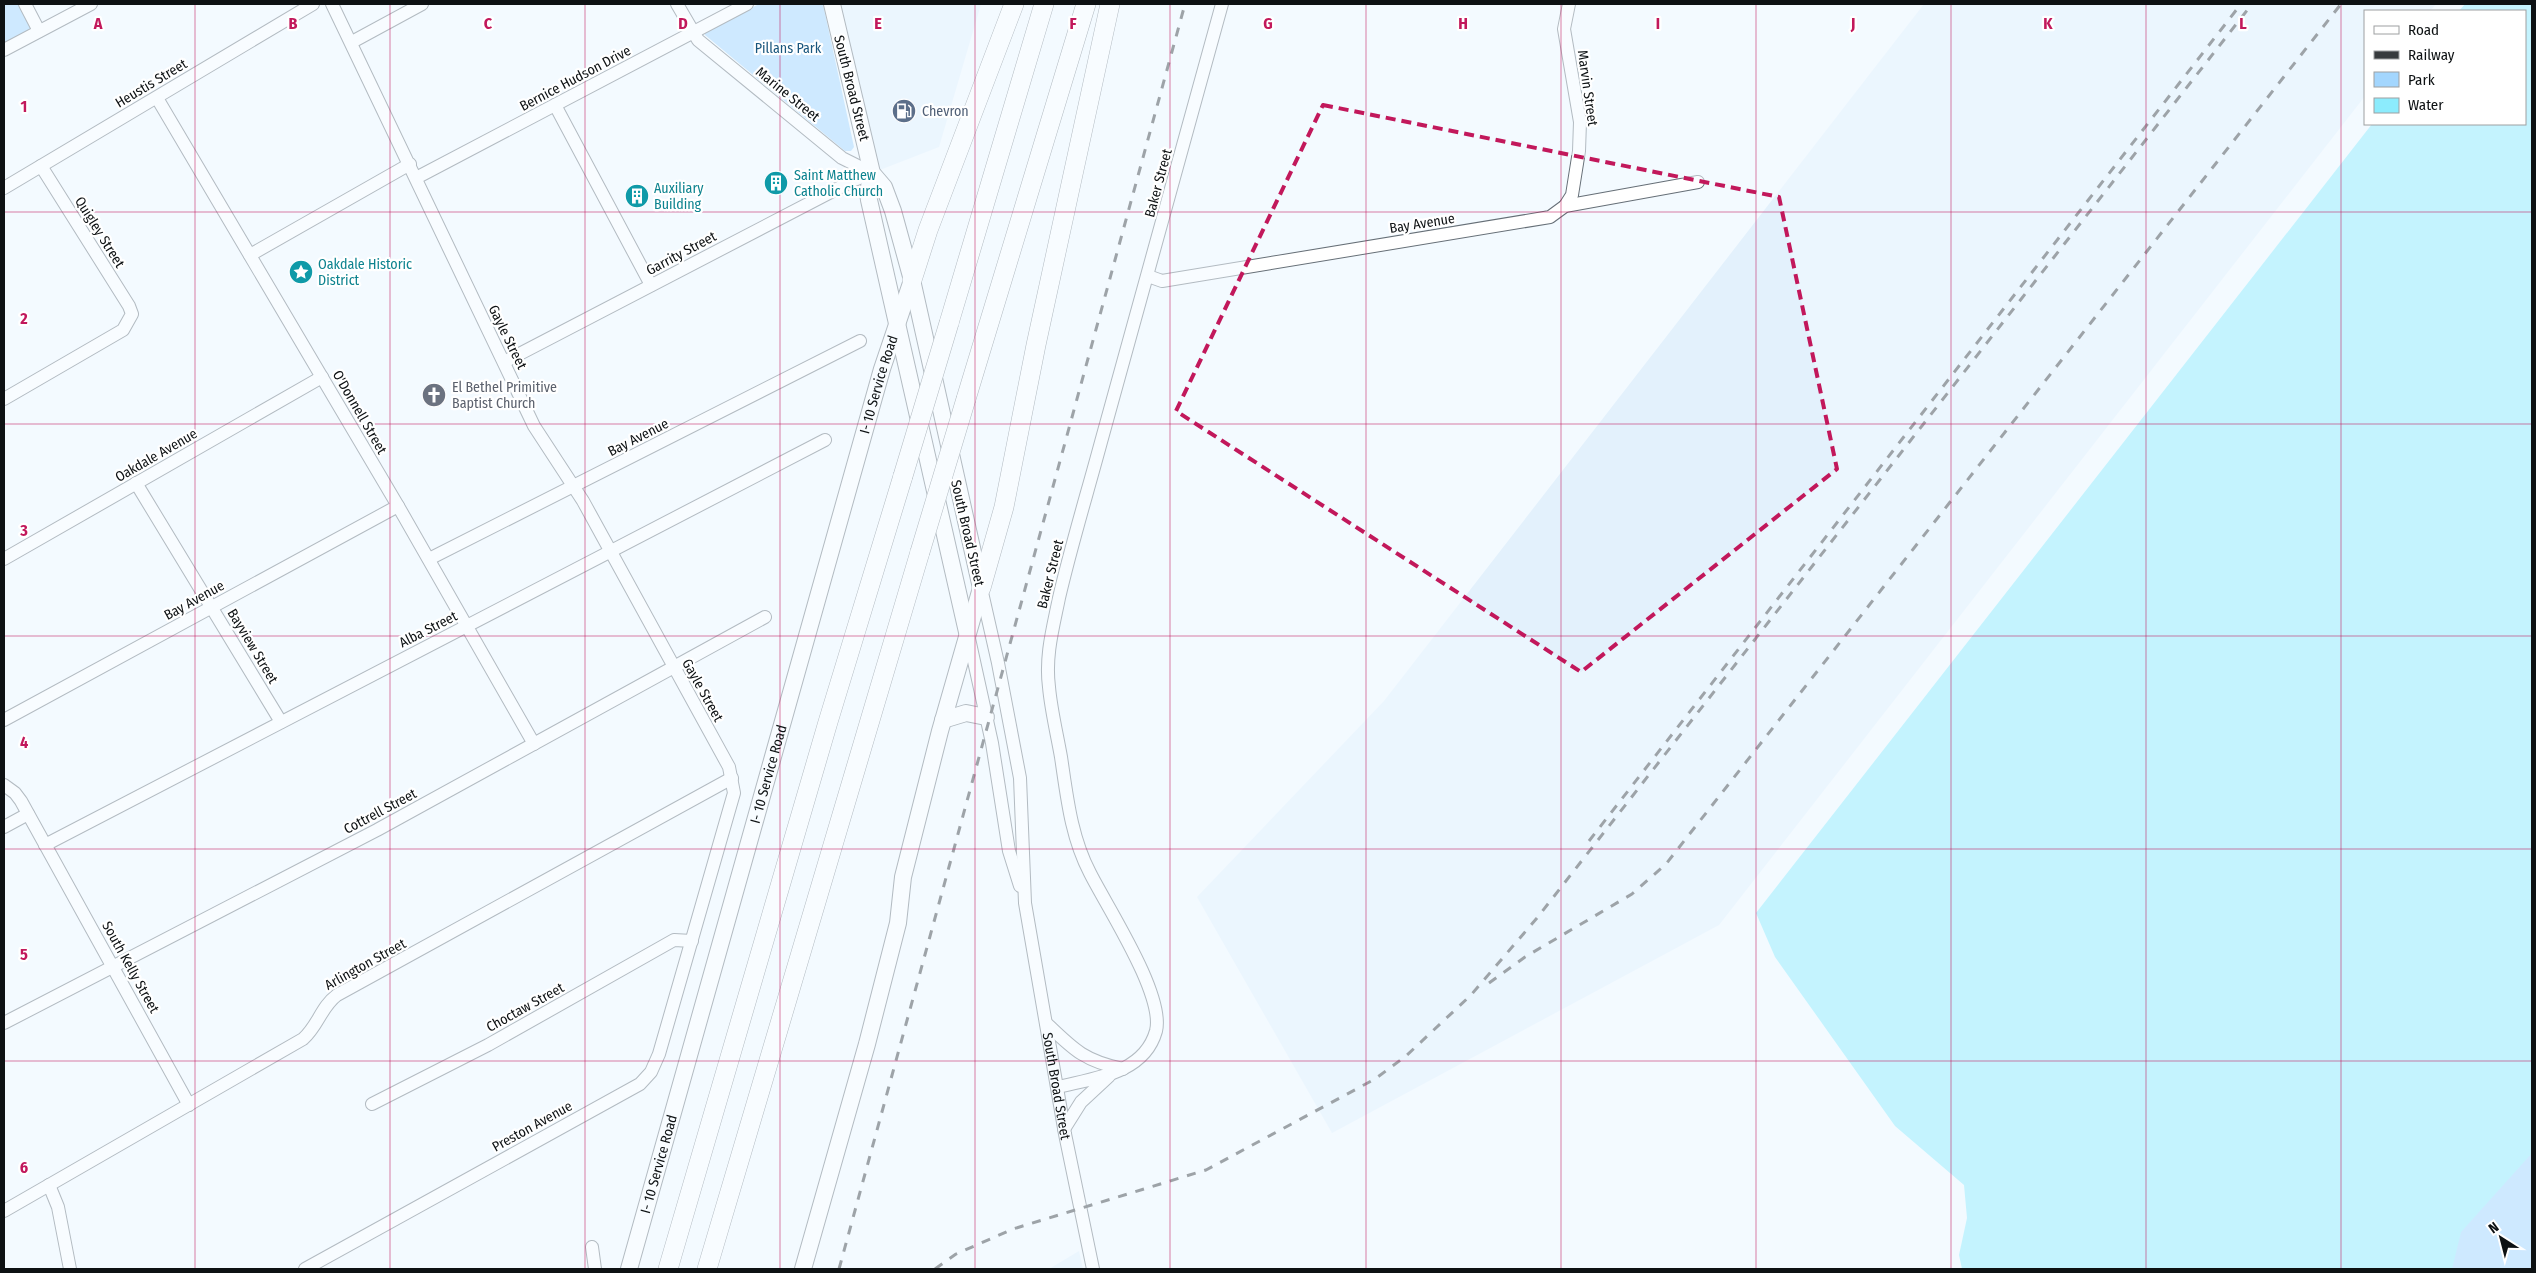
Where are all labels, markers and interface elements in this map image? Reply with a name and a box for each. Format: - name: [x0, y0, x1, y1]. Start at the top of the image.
- legend: [2364, 10, 2526, 125]
- text: A: [93, 14, 103, 33]
- text: B: [289, 14, 298, 33]
- text: C: [484, 14, 493, 33]
- text: D: [678, 14, 688, 33]
- text: E: [874, 14, 882, 33]
- text: F: [1069, 14, 1077, 33]
- text: G: [1263, 14, 1273, 33]
- text: H: [1458, 14, 1468, 33]
- text: I: [1656, 14, 1660, 33]
- text: J: [1850, 14, 1855, 33]
- text: K: [2043, 14, 2053, 33]
- text: L: [2239, 14, 2247, 33]
- text: Road: [2408, 21, 2439, 39]
- street label: South Broad Street: [830, 33, 873, 143]
- park label: Pillans Park: [755, 40, 822, 57]
- street label: Bernice Hudson Drive: [517, 42, 634, 115]
- text: Railway: [2408, 46, 2455, 64]
- street label: Marvin Street: [1574, 49, 1601, 128]
- street label: Heustis Street: [112, 55, 190, 111]
- street label: Marine Street: [752, 63, 823, 126]
- text: Park: [2408, 71, 2435, 89]
- text: Water: [2408, 96, 2444, 114]
- text: 1: [21, 97, 27, 116]
- fuel station icon: Chevron: [891, 98, 917, 124]
- place label: Chevron: [922, 103, 969, 120]
- street label: Baker Street: [1141, 147, 1176, 219]
- place label: Saint Matthew Catholic Church: [794, 167, 883, 200]
- building icon: Saint Matthew Catholic Church: [763, 170, 789, 196]
- place label: Auxiliary Building: [654, 180, 704, 213]
- building icon: Auxiliary Building: [624, 183, 650, 209]
- street label: Quigley Street: [71, 194, 128, 271]
- street label: Bay Avenue: [1388, 210, 1456, 237]
- street label: Garrity Street: [643, 228, 719, 279]
- place label: Oakdale Historic District: [318, 256, 412, 289]
- place icon: Oakdale Historic District: [288, 259, 314, 285]
- street label: Gayle Street: [485, 302, 531, 372]
- text: 2: [19, 309, 28, 328]
- street label: I- 10 Service Road: [856, 333, 902, 436]
- street label: O'Donnell Street: [329, 367, 391, 458]
- place label: El Bethel Primitive Baptist Church: [452, 379, 557, 412]
- church icon: El Bethel Primitive Baptist Church: [421, 382, 447, 408]
- street label: Bay Avenue: [605, 415, 672, 460]
- street label: Oakdale Avenue: [112, 425, 200, 486]
- street label: South Broad Street: [947, 478, 988, 588]
- text: 3: [19, 521, 28, 540]
- street label: Baker Street: [1034, 537, 1067, 610]
- street label: Bay Avenue: [161, 577, 227, 624]
- street label: Bayview Street: [224, 606, 282, 687]
- street label: Alba Street: [396, 607, 461, 651]
- street label: Gayle Street: [678, 656, 727, 725]
- street label: I- 10 Service Road: [747, 723, 791, 826]
- text: 4: [20, 733, 28, 752]
- street label: Cottrell Street: [341, 785, 420, 838]
- street label: South Kelly Street: [98, 918, 163, 1016]
- street label: Arlington Street: [322, 935, 409, 994]
- text: 5: [20, 945, 28, 964]
- street label: Choctaw Street: [484, 979, 567, 1036]
- street label: South Broad Street: [1039, 1031, 1074, 1142]
- street label: Preston Avenue: [489, 1097, 575, 1155]
- street label: I- 10 Service Road: [637, 1113, 681, 1215]
- text: 6: [20, 1158, 28, 1177]
- north arrow: [2476, 1213, 2526, 1263]
- text: N: [2485, 1219, 2502, 1237]

